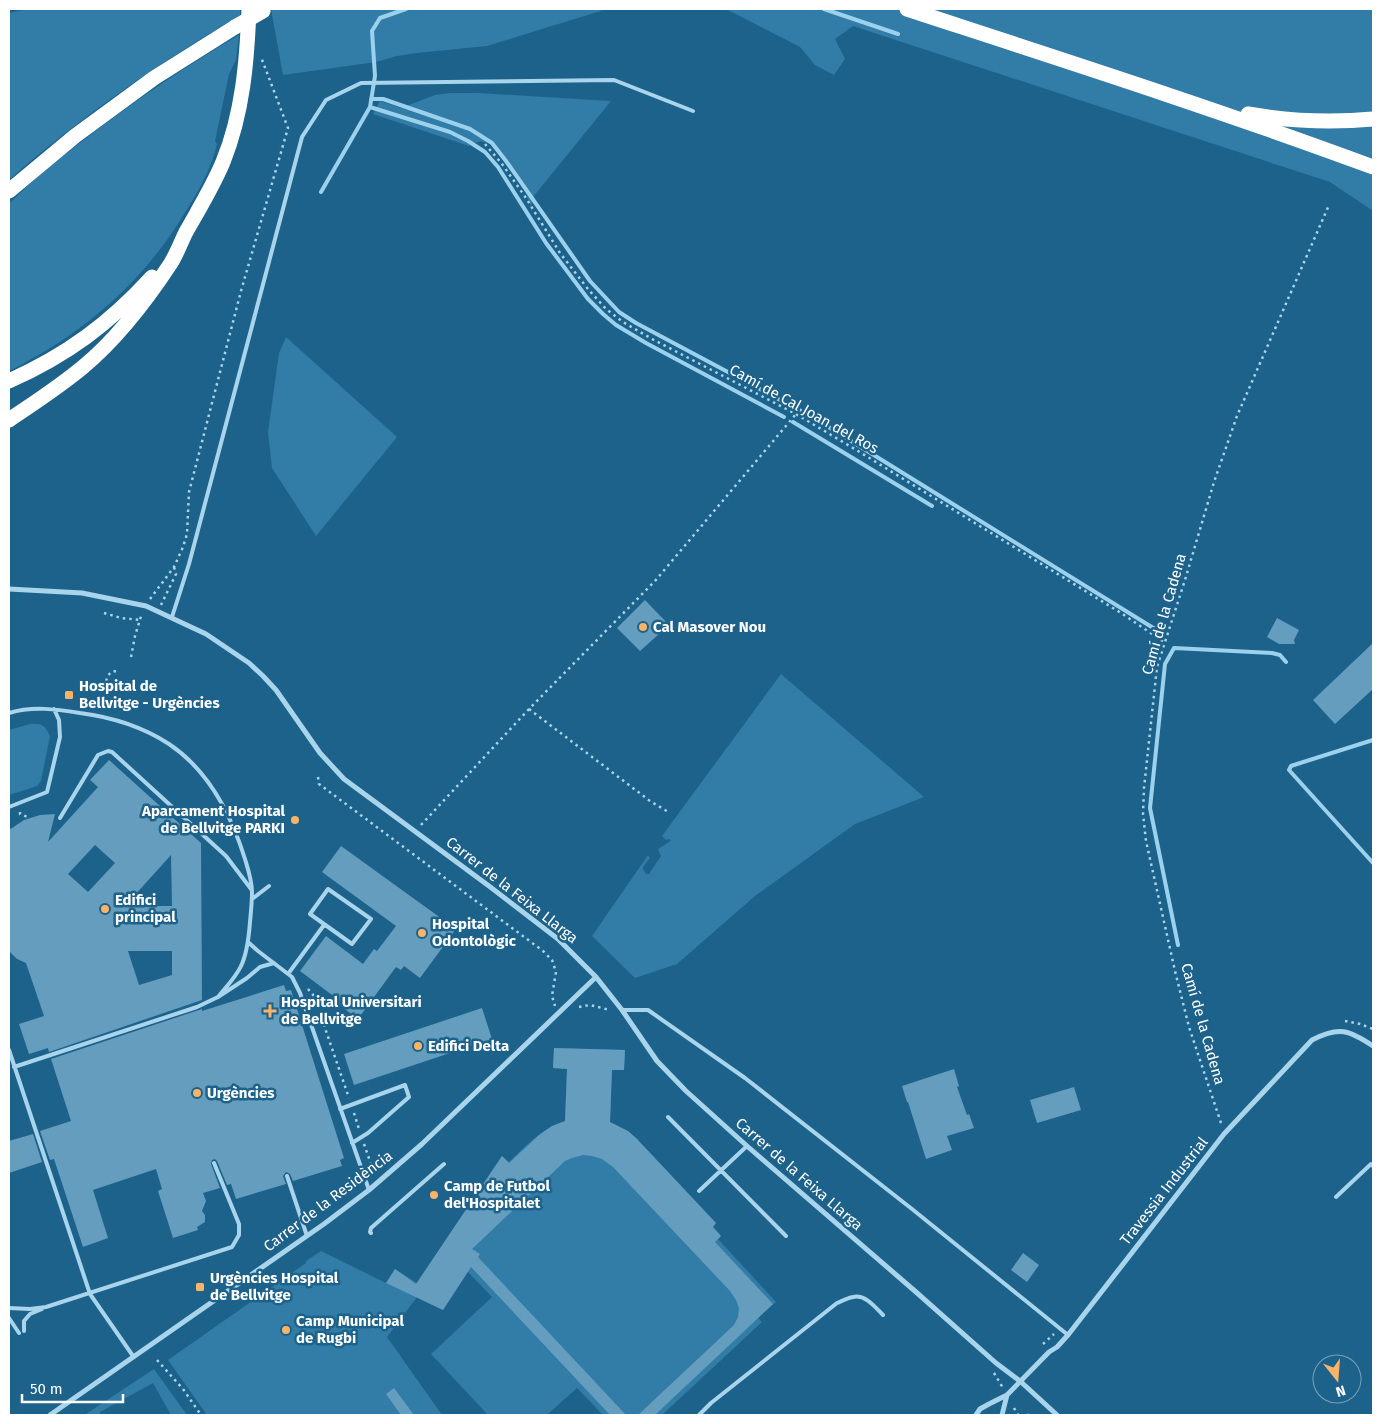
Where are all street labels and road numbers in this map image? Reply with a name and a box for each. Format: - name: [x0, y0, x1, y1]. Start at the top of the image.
- street label: Camí de Cal Joan del Ros: [726, 361, 882, 457]
- street label: Camí de la Cadena: [1138, 551, 1190, 677]
- street label: Carrer de la Feixa Llarga: [442, 833, 582, 947]
- street label: Camí de la Cadena: [1177, 961, 1229, 1087]
- street label: Carrer de la Feixa Llarga: [732, 1114, 866, 1234]
- street label: Travessia Industrial: [1116, 1133, 1212, 1249]
- street label: Carrer de la Residència: [260, 1147, 396, 1255]

